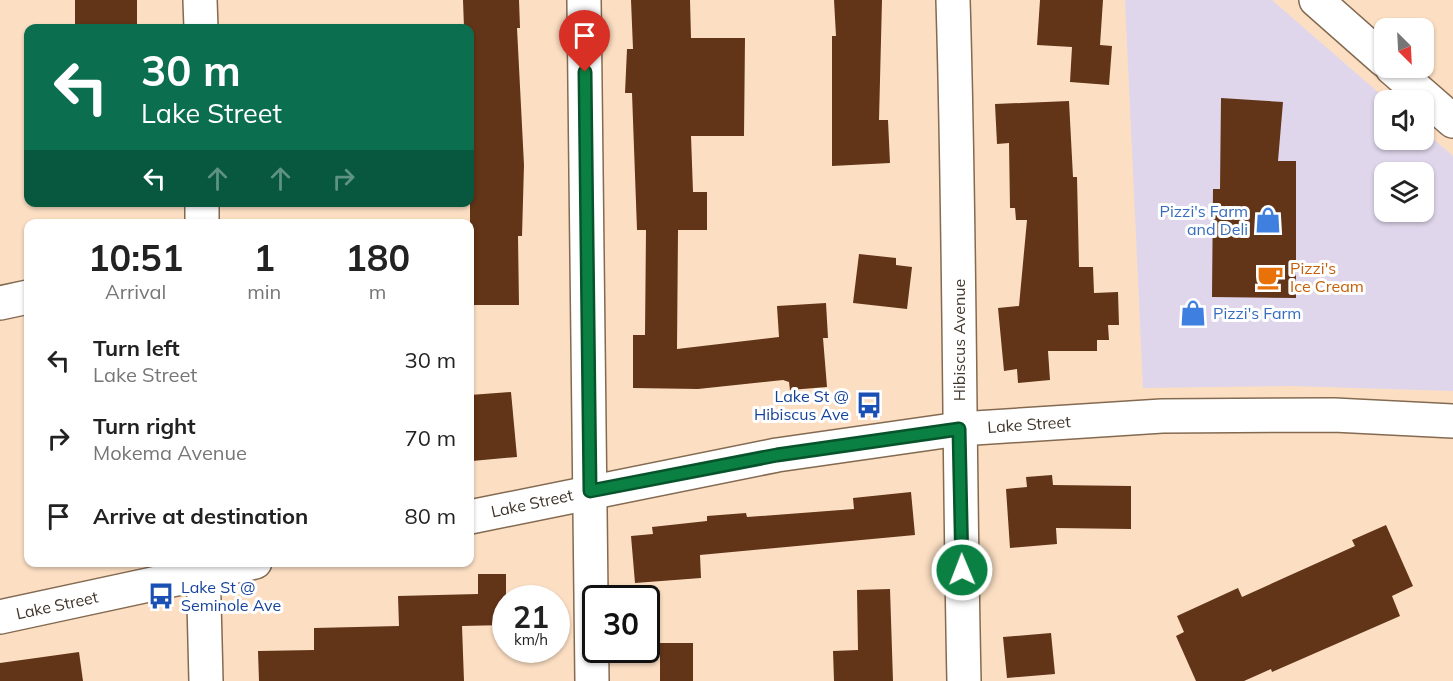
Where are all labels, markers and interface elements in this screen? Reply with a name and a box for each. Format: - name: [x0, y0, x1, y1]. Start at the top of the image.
- pin: [559, 10, 610, 72]
- north arrow: [1374, 18, 1434, 78]
- map controls: [1374, 18, 1434, 222]
- icon: arrive: [568, 19, 601, 52]
- text: 30 m: [141, 44, 241, 97]
- icon: left: [42, 48, 120, 126]
- button: sound: [1374, 90, 1434, 150]
- text: Lake Street: [141, 96, 282, 130]
- icon: left: [138, 162, 171, 195]
- icon: ahead: [201, 162, 234, 195]
- icon: ahead: [264, 162, 297, 195]
- icon: right: [327, 162, 360, 195]
- button: layers: [1374, 162, 1434, 222]
- place label: Pizzi's Farm and Deli: [1160, 201, 1248, 239]
- shop icon: Pizzi's Farm and Deli: [1253, 205, 1283, 235]
- text: 10:51: [88, 235, 183, 280]
- text: 1: [253, 235, 275, 280]
- text: 180: [345, 235, 410, 280]
- place label: Pizzi's Ice Cream: [1290, 258, 1364, 296]
- cafe icon: Pizzi's Ice Cream: [1255, 262, 1285, 292]
- text: Arrival: [105, 279, 166, 304]
- text: min: [247, 279, 281, 304]
- text: m: [369, 279, 386, 304]
- street label: Hibiscus Avenue: [949, 279, 969, 401]
- shop icon: Pizzi's Farm: [1178, 298, 1208, 328]
- place label: Pizzi's Farm: [1213, 303, 1301, 323]
- text: Turn left: [93, 334, 180, 362]
- icon: left: [42, 344, 75, 377]
- text: 30 m: [405, 346, 456, 374]
- text: Lake Street: [93, 362, 197, 387]
- place label: Lake St @ Hibiscus Ave: [754, 386, 849, 424]
- bus stop icon: Lake St @ Hibiscus Ave: [854, 390, 884, 420]
- street label: Lake Street: [987, 411, 1072, 437]
- text: Turn right: [93, 412, 196, 440]
- icon: right: [42, 422, 75, 455]
- text: 70 m: [405, 424, 456, 452]
- text: Mokema Avenue: [93, 440, 247, 465]
- street label: Lake Street: [489, 484, 575, 521]
- icon: arrive: [42, 500, 75, 533]
- text: Arrive at destination: [93, 502, 308, 530]
- text: 80 m: [405, 502, 456, 530]
- position arrow: [930, 538, 994, 602]
- place label: Lake St @ Seminole Ave: [181, 577, 281, 615]
- bus stop icon: Lake St @ Seminole Ave: [146, 581, 176, 611]
- speed limit sign: 30: [582, 585, 660, 663]
- street label: Lake Street: [14, 586, 100, 623]
- text: 21: [513, 598, 549, 636]
- text: km/h: [514, 630, 548, 649]

